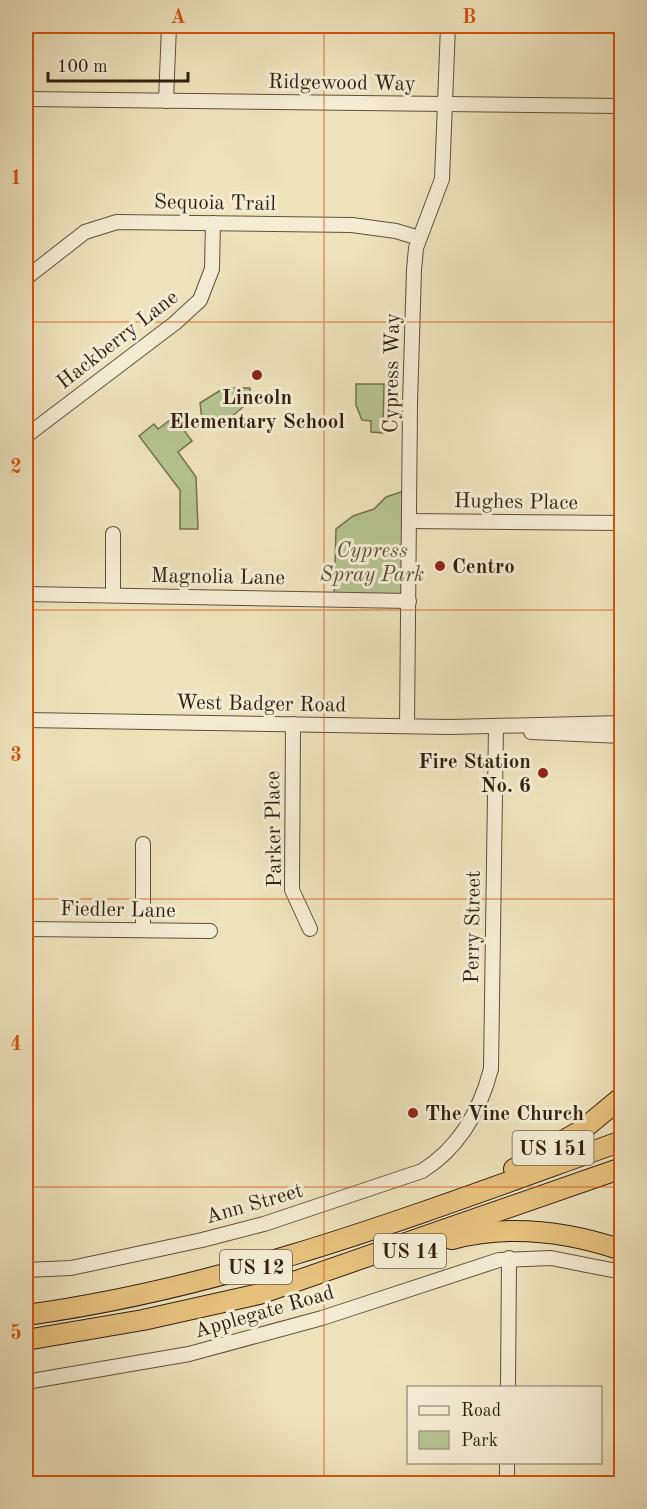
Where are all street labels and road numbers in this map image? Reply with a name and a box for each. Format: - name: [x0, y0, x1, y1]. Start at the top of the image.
- street label: Ridgewood Way: [268, 72, 416, 95]
- street label: Sequoia Trail: [154, 192, 277, 215]
- street label: Hackberry Lane: [54, 287, 182, 394]
- street label: Cypress Way: [381, 313, 404, 433]
- street label: Hughes Place: [454, 491, 578, 514]
- street label: Magnolia Lane: [151, 566, 285, 589]
- street label: West Badger Road: [176, 693, 346, 716]
- street label: Parker Place: [263, 771, 286, 887]
- street label: Perry Street: [462, 870, 485, 984]
- street label: Fiedler Lane: [60, 899, 176, 922]
- road number: US 151: [512, 1131, 594, 1165]
- street label: Ann Street: [203, 1181, 305, 1228]
- road number: US 14: [374, 1234, 446, 1268]
- road number: US 12: [220, 1250, 292, 1284]
- street label: Applegate Road: [192, 1282, 337, 1342]

